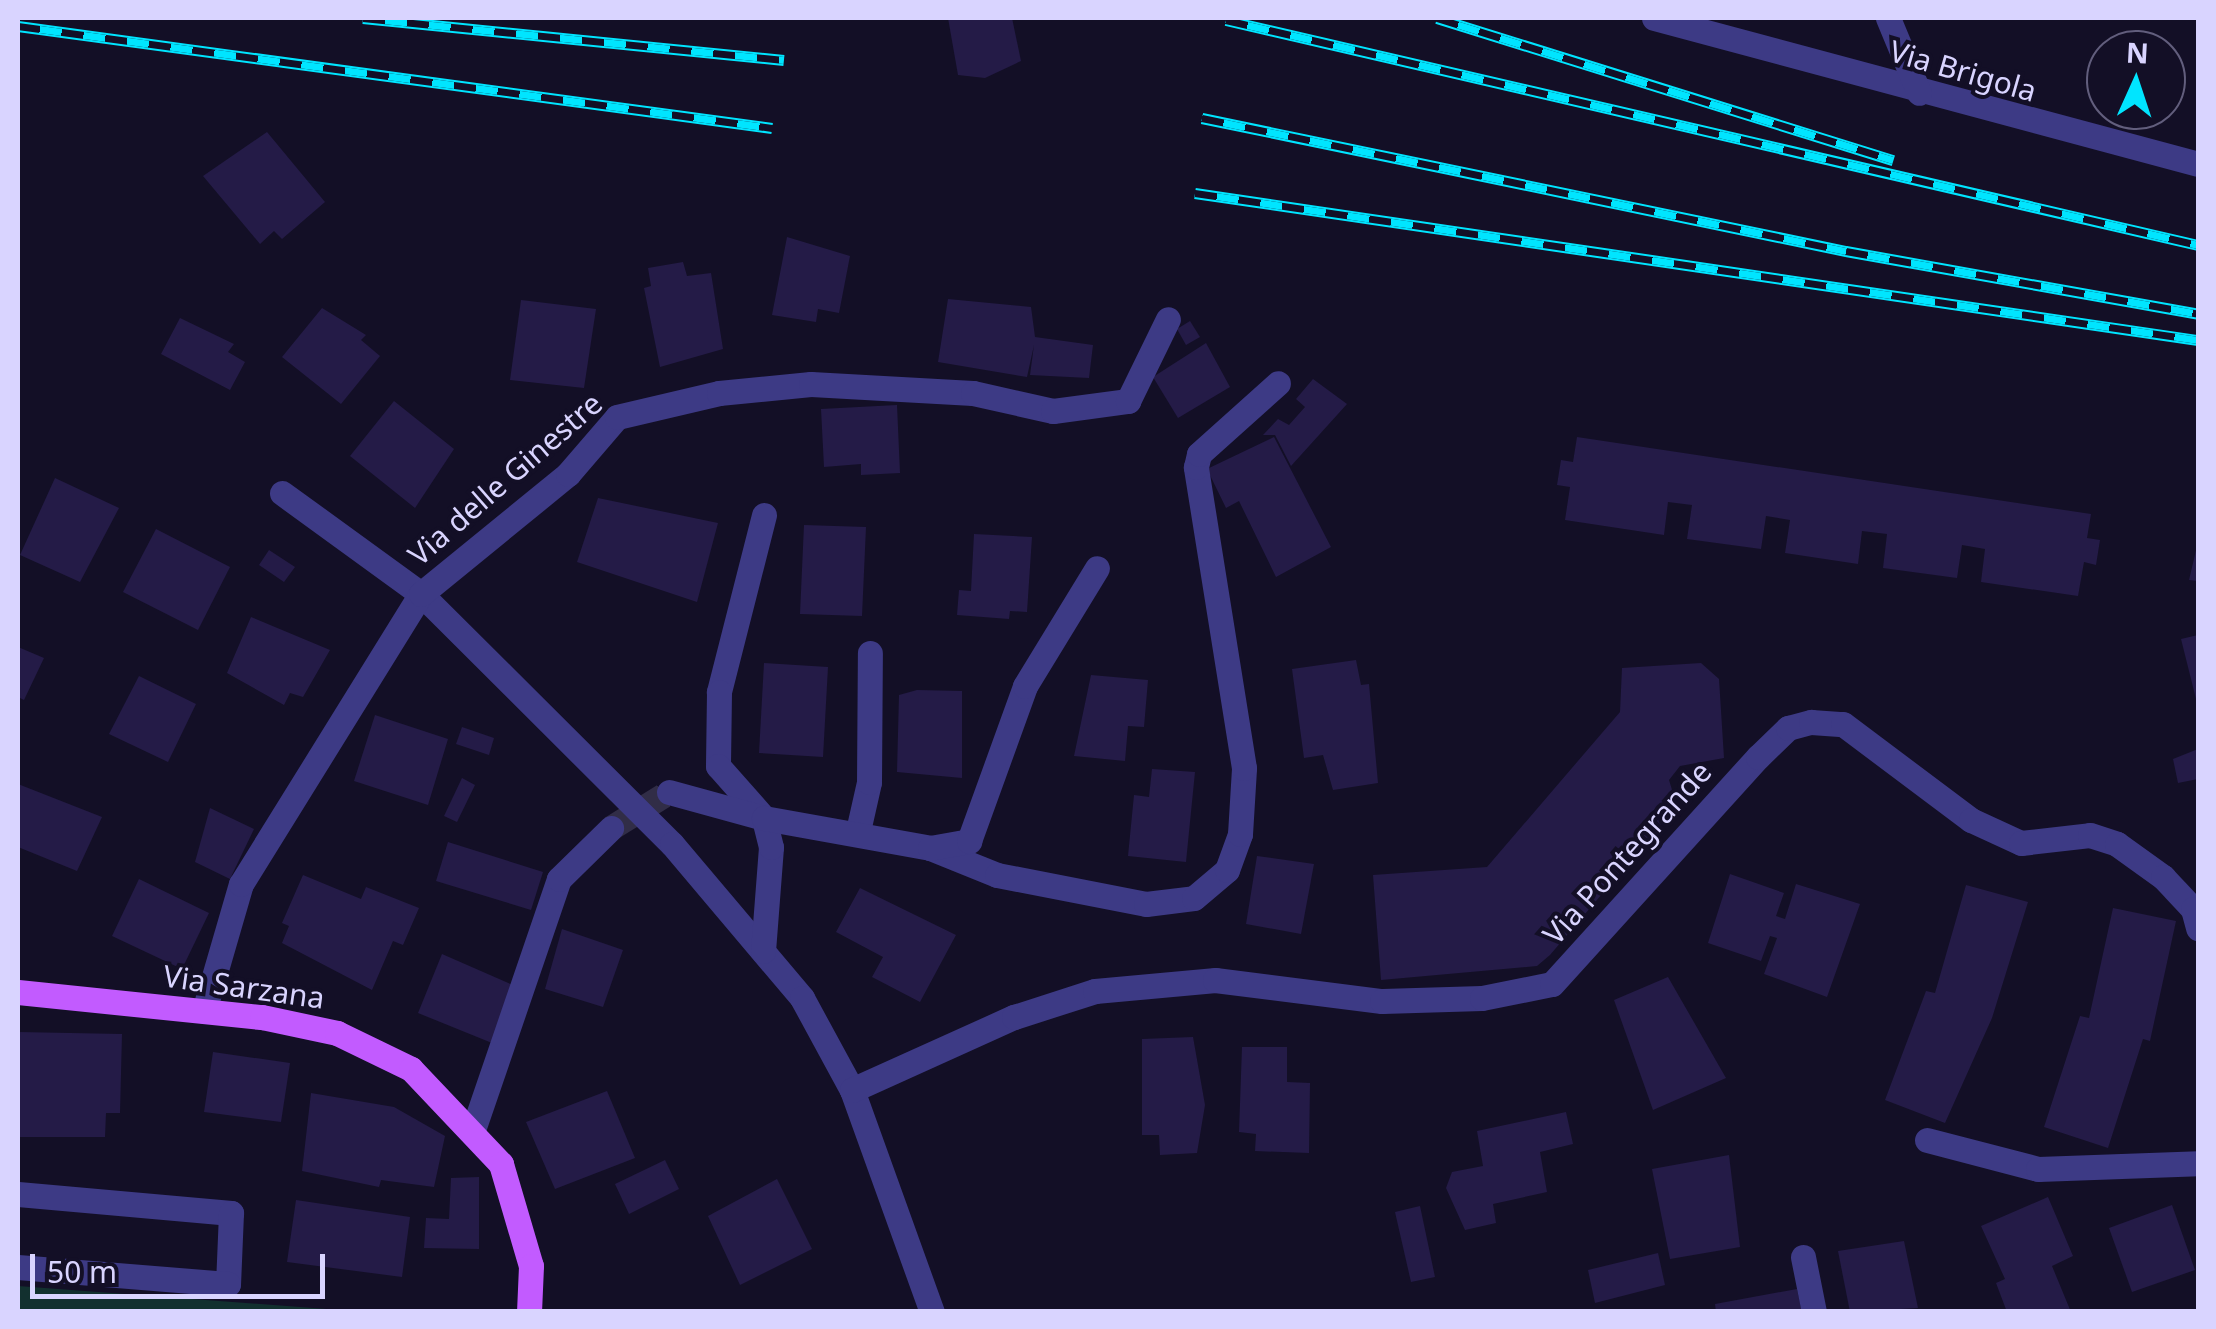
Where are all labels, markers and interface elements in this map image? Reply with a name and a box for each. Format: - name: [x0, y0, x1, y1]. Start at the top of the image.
- north arrow: [2086, 30, 2186, 130]
- text: N: [2125, 32, 2150, 72]
- street label: Via Brigola: [1885, 33, 2041, 109]
- street label: Via delle Ginestre: [401, 385, 609, 573]
- street label: Via Pontegrande: [1535, 754, 1719, 952]
- street label: Via Sarzana: [161, 958, 327, 1016]
- scale bar: [35, 1234, 330, 1296]
- text: 50 m: [47, 1251, 117, 1292]

